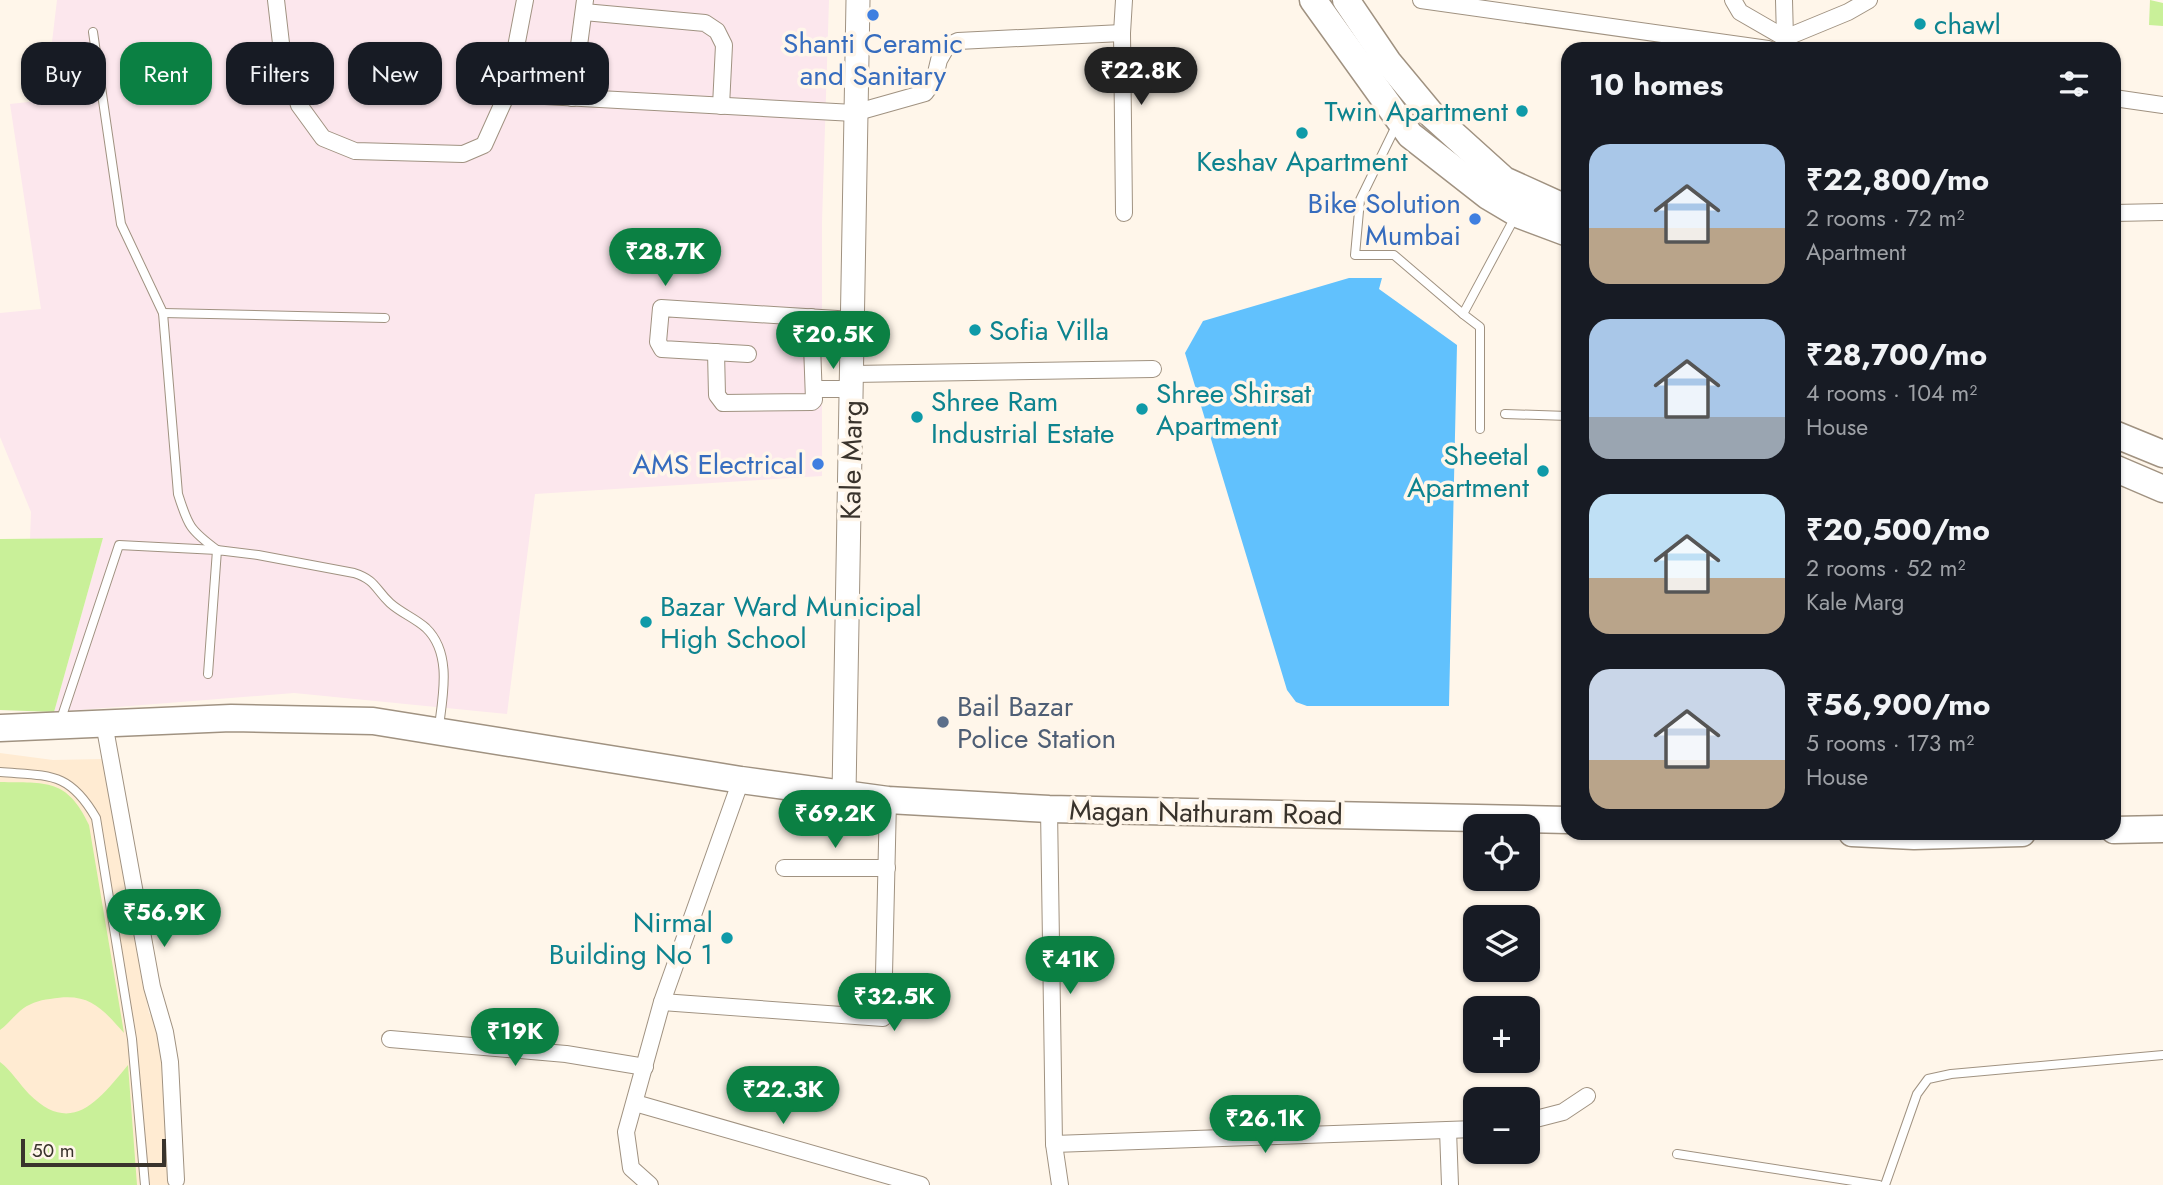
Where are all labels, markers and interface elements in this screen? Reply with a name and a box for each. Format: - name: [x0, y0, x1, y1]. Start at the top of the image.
- place label: chawl: [1934, 4, 2001, 45]
- marker: Shanti Ceramic and Sanitary: [865, 7, 881, 23]
- marker: chawl: [1912, 16, 1928, 32]
- place label: Shanti Ceramic and Sanitary: [783, 23, 963, 96]
- chip: Buy: [21, 42, 106, 105]
- chip: Rent: [120, 42, 212, 105]
- chip: Filters: [226, 42, 334, 105]
- chip: New: [348, 42, 442, 105]
- chip: Apartment: [456, 42, 609, 105]
- pin: ₹22.8K: [1084, 48, 1198, 107]
- text: ₹22.8K: [1100, 53, 1182, 87]
- text: 10 homes: [1589, 63, 1723, 106]
- icon: filters: [2055, 65, 2093, 103]
- place label: Twin Apartment: [1324, 91, 1508, 132]
- marker: Twin Apartment: [1514, 103, 1530, 119]
- marker: Keshav Apartment: [1294, 125, 1310, 141]
- place label: Keshav Apartment: [1196, 141, 1408, 182]
- text: ₹22,800/mo: [1806, 158, 1989, 201]
- icon: home: [1645, 172, 1729, 256]
- place label: Bike Solution Mumbai: [1308, 183, 1461, 256]
- text: 2 rooms · 72 m²: [1806, 201, 1965, 235]
- marker: Bike Solution Mumbai: [1467, 211, 1483, 227]
- pin: ₹28.7K: [608, 229, 722, 288]
- text: ₹28.7K: [625, 234, 705, 268]
- text: Apartment: [1806, 235, 1906, 269]
- place label: Sofia Villa: [989, 310, 1109, 351]
- pin: ₹20.5K: [776, 312, 890, 371]
- text: ₹20.5K: [792, 317, 874, 351]
- marker: Sofia Villa: [967, 322, 983, 338]
- text: ₹28,700/mo: [1806, 333, 1987, 376]
- icon: home: [1645, 347, 1729, 431]
- place label: Shree Shirsat Apartment: [1156, 373, 1311, 446]
- text: 4 rooms · 104 m²: [1806, 376, 1977, 410]
- place label: Shree Ram Industrial Estate: [931, 381, 1114, 454]
- street label: Kale Marg: [830, 400, 873, 520]
- marker: Shree Shirsat Apartment: [1134, 401, 1150, 417]
- marker: Shree Ram Industrial Estate: [909, 409, 925, 425]
- text: House: [1806, 410, 1868, 444]
- place label: Sheetal Apartment: [1407, 435, 1529, 508]
- place label: AMS Electrical: [633, 444, 804, 485]
- marker: AMS Electrical: [810, 456, 826, 472]
- marker: Sheetal Apartment: [1535, 463, 1551, 479]
- text: ₹20,500/mo: [1806, 508, 1990, 551]
- icon: home: [1645, 522, 1729, 606]
- text: 2 rooms · 52 m²: [1806, 551, 1965, 585]
- text: Kale Marg: [1806, 585, 1904, 619]
- place label: Bazar Ward Municipal High School: [660, 586, 922, 659]
- marker: Bazar Ward Municipal High School: [638, 614, 654, 630]
- text: ₹56,900/mo: [1806, 683, 1991, 726]
- place label: Bail Bazar Police Station: [957, 686, 1116, 759]
- icon: home: [1645, 697, 1729, 781]
- marker: Bail Bazar Police Station: [935, 714, 951, 730]
- text: 5 rooms · 173 m²: [1806, 726, 1974, 760]
- text: House: [1806, 760, 1868, 794]
- pin: ₹69.2K: [778, 790, 892, 850]
- street label: Magan Nathuram Road: [1069, 790, 1343, 835]
- text: ₹69.2K: [795, 796, 875, 830]
- map controls: [1463, 814, 1540, 1164]
- button: locate: [1463, 814, 1540, 891]
- pin: ₹56.9K: [107, 890, 221, 949]
- text: ₹56.9K: [123, 895, 205, 929]
- place label: Nirmal Building No 1: [549, 902, 713, 975]
- button: layers: [1463, 905, 1540, 982]
- marker: Nirmal Building No 1: [719, 930, 735, 946]
- pin: ₹41K: [1029, 936, 1111, 996]
- text: ₹41K: [1042, 942, 1099, 976]
- pin: ₹32.5K: [837, 974, 951, 1033]
- text: ₹32.5K: [854, 979, 934, 1013]
- button: +: [1463, 996, 1540, 1073]
- pin: ₹19K: [474, 1009, 556, 1068]
- text: ₹19K: [487, 1014, 543, 1048]
- pin: ₹22.3K: [726, 1066, 840, 1126]
- text: ₹22.3K: [742, 1072, 824, 1106]
- button: −: [1463, 1087, 1540, 1164]
- pin: ₹26.1K: [1208, 1096, 1322, 1155]
- text: ₹26.1K: [1226, 1101, 1304, 1135]
- scale bar: [21, 1136, 166, 1168]
- text: 50 m: [32, 1137, 75, 1164]

